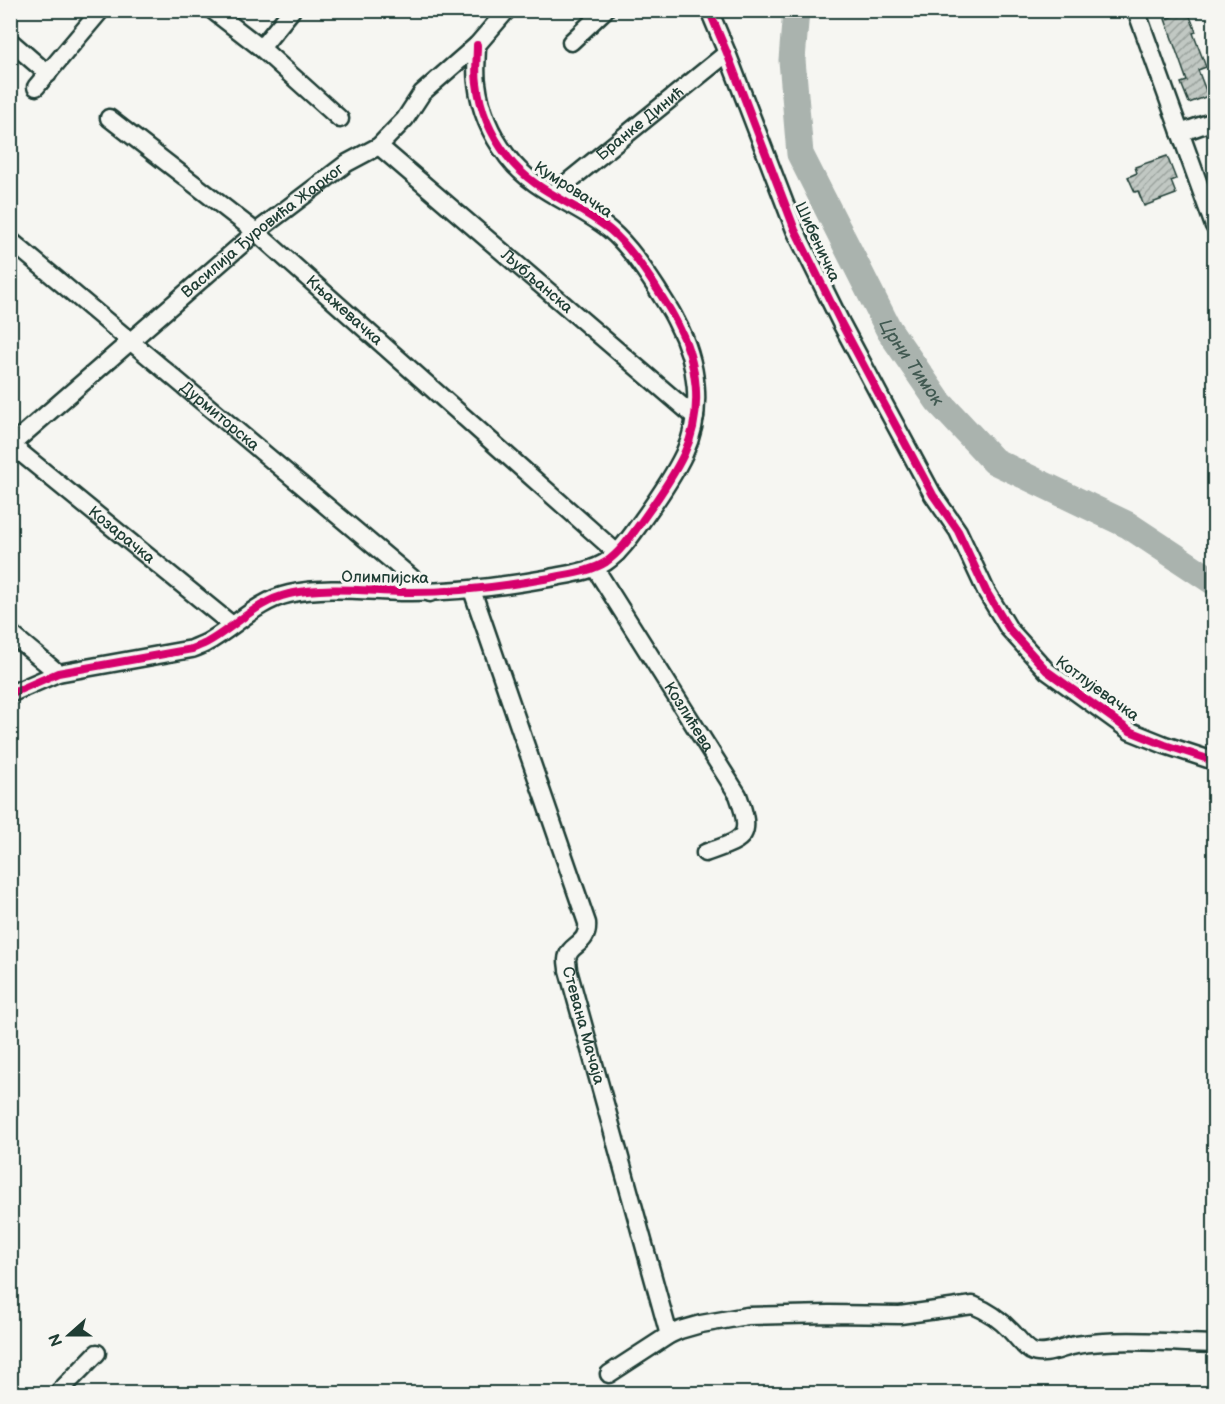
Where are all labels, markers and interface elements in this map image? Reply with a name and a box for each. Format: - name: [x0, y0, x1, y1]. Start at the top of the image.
- street label: Бранке Динић: [593, 83, 687, 164]
- street label: Кумровачка: [530, 158, 616, 223]
- street label: Василија Ђуровића Жарког: [178, 159, 347, 302]
- street label: Шибеничка: [790, 199, 844, 285]
- street label: Љубљанска: [496, 245, 577, 318]
- street label: Књажевачка: [302, 271, 387, 350]
- water label: Црни Тимок: [875, 315, 949, 410]
- street label: Дурмиторска: [176, 378, 264, 455]
- street label: Козарачка: [85, 502, 159, 568]
- street label: Олимпијска: [341, 568, 429, 588]
- street label: Котлујевачка: [1052, 652, 1143, 726]
- street label: Козлићева: [660, 678, 718, 756]
- street label: Стевана Мачаја: [558, 964, 609, 1087]
- north arrow: [39, 1305, 99, 1365]
- text: N: [45, 1331, 67, 1349]

